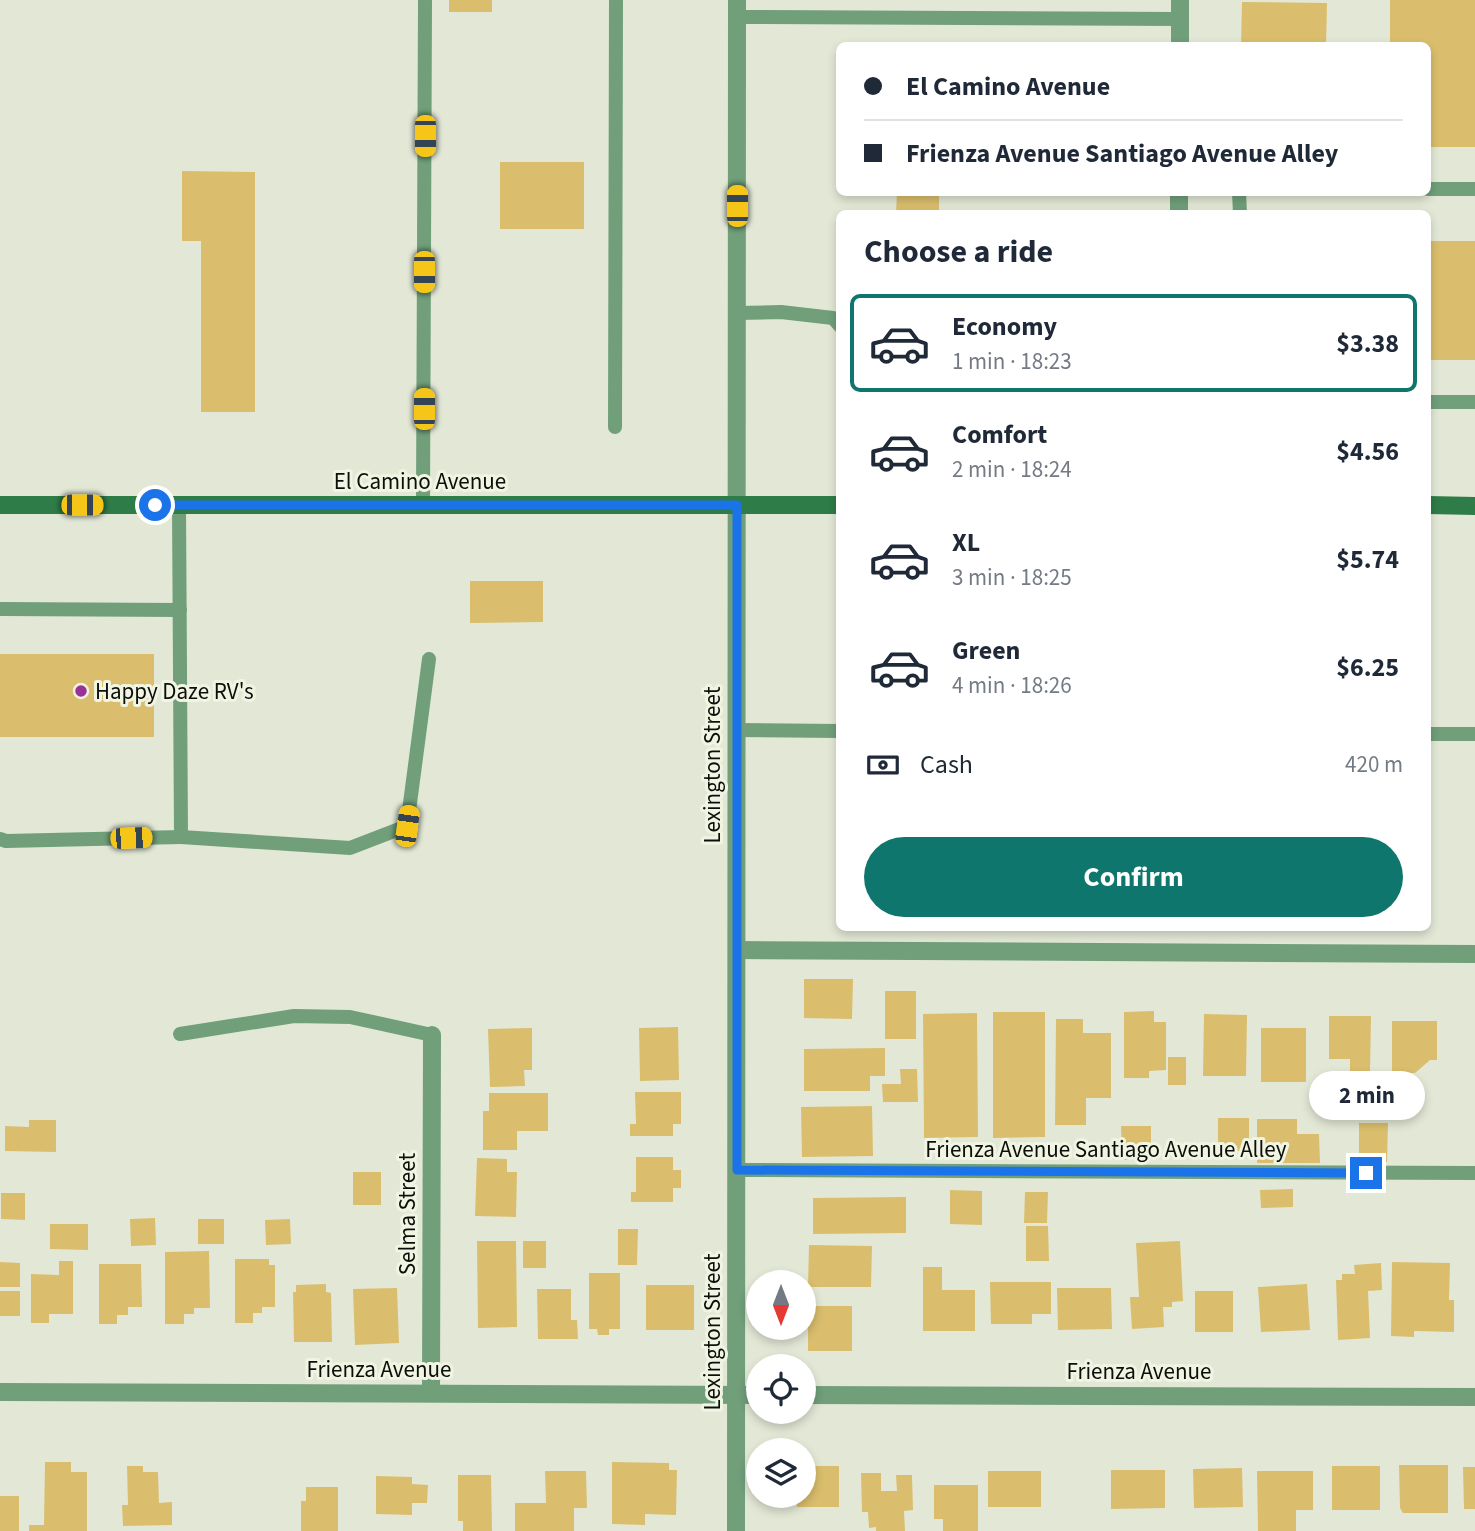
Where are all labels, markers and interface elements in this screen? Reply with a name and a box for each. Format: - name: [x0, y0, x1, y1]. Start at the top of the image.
- text: El Camino Avenue: [906, 68, 1110, 105]
- car: [415, 115, 436, 157]
- text: Frienza Avenue Santiago Avenue Alley: [906, 135, 1338, 172]
- car: [727, 185, 748, 227]
- text: Choose a ride: [864, 229, 1053, 275]
- car: [414, 251, 435, 293]
- text: Economy: [952, 308, 1057, 345]
- icon: car: [868, 312, 931, 375]
- text: $3.38: [1336, 325, 1399, 362]
- text: 1 min · 18:23: [952, 345, 1072, 378]
- car: [414, 388, 435, 430]
- text: Comfort: [952, 416, 1047, 453]
- icon: car: [868, 420, 931, 483]
- text: $4.56: [1336, 433, 1399, 470]
- text: 2 min · 18:24: [952, 453, 1072, 486]
- street label: El Camino Avenue: [334, 465, 506, 498]
- route start: [139, 489, 171, 521]
- car: [62, 495, 104, 516]
- text: XL: [952, 524, 980, 561]
- icon: car: [868, 528, 931, 591]
- text: $5.74: [1336, 541, 1399, 578]
- text: 3 min · 18:25: [952, 561, 1072, 594]
- text: Green: [952, 632, 1020, 669]
- icon: car: [868, 636, 931, 699]
- text: $6.25: [1336, 649, 1399, 686]
- text: 4 min · 18:26: [952, 669, 1072, 702]
- place label: Happy Daze RV's: [95, 675, 254, 708]
- marker: Happy Daze RV's: [73, 683, 89, 699]
- street label: Lexington Street: [696, 686, 729, 843]
- icon: cash: [864, 746, 902, 784]
- text: Cash: [920, 746, 973, 783]
- text: 420 m: [1345, 748, 1403, 781]
- car: [394, 804, 421, 848]
- car: [110, 827, 153, 849]
- button: Confirm: [864, 837, 1403, 917]
- callout: 2 min: [1308, 1072, 1424, 1120]
- text: 2 min: [1339, 1079, 1395, 1112]
- street label: Frienza Avenue Santiago Avenue Alley: [925, 1133, 1287, 1166]
- street label: Selma Street: [391, 1153, 424, 1275]
- route end: [1350, 1157, 1382, 1189]
- street label: Lexington Street: [696, 1253, 729, 1410]
- north arrow: [746, 1270, 816, 1340]
- map controls: [746, 1270, 816, 1508]
- street label: Frienza Avenue: [307, 1353, 451, 1386]
- button: locate: [746, 1354, 816, 1424]
- street label: Frienza Avenue: [1067, 1355, 1211, 1388]
- button: layers: [746, 1438, 816, 1508]

